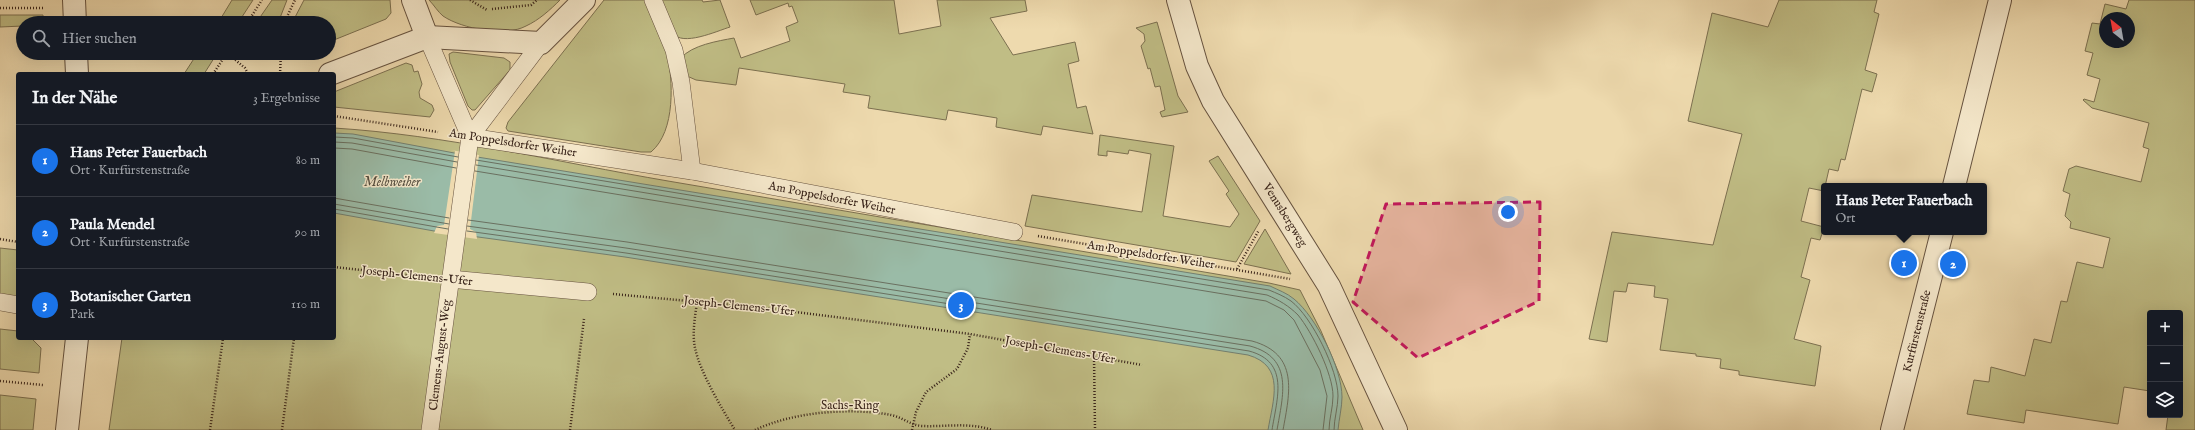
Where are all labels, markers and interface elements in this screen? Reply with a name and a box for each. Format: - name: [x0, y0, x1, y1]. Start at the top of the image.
- north arrow: [2099, 12, 2135, 48]
- search box: [16, 16, 336, 60]
- icon: search: [30, 27, 52, 49]
- text: Hier suchen: [62, 29, 137, 48]
- text: In der Nähe: [32, 88, 117, 109]
- text: 3 Ergebnisse: [253, 90, 320, 107]
- street label: Am Poppelsdorfer Weiher: [447, 125, 579, 162]
- text: Hans Peter Fauerbach: [70, 143, 207, 162]
- text: 1: [43, 152, 47, 169]
- text: 80 m: [296, 152, 320, 169]
- text: Ort · Kurfürstenstraße: [70, 162, 190, 179]
- water label: Melbweiher: [364, 174, 421, 191]
- street label: Am Poppelsdorfer Weiher: [766, 178, 897, 219]
- street label: Venusbergweg: [1259, 179, 1311, 250]
- popup: [1821, 183, 1987, 235]
- text: Hans Peter Fauerbach: [1836, 191, 1972, 210]
- your location: [1498, 202, 1518, 222]
- text: Ort: [1836, 210, 1856, 227]
- text: Paula Mendel: [70, 215, 155, 234]
- text: 2: [42, 224, 48, 241]
- text: 90 m: [295, 224, 320, 241]
- text: Ort · Kurfürstenstraße: [70, 234, 190, 251]
- street label: Am Poppelsdorfer Weiher: [1085, 237, 1217, 274]
- pin: 1: [1891, 248, 1917, 278]
- pin: 2: [1940, 249, 1966, 279]
- street label: Joseph-Clemens-Ufer: [359, 263, 474, 290]
- text: Botanischer Garten: [70, 287, 191, 306]
- street label: Kurfürstenstraße: [1900, 288, 1935, 374]
- pin: 3: [948, 290, 974, 320]
- street label: Joseph-Clemens-Ufer: [681, 293, 796, 320]
- text: 3: [43, 296, 47, 313]
- text: 110 m: [291, 296, 320, 313]
- street label: Clemens-August-Weg: [426, 298, 454, 412]
- text: Park: [70, 306, 95, 323]
- map controls: [2147, 310, 2183, 418]
- button: +: [2147, 310, 2183, 346]
- street label: Joseph-Clemens-Ufer: [1002, 333, 1117, 368]
- button: −: [2147, 346, 2183, 382]
- button: layers: [2147, 382, 2183, 418]
- street label: Sachs-Ring: [821, 398, 879, 413]

